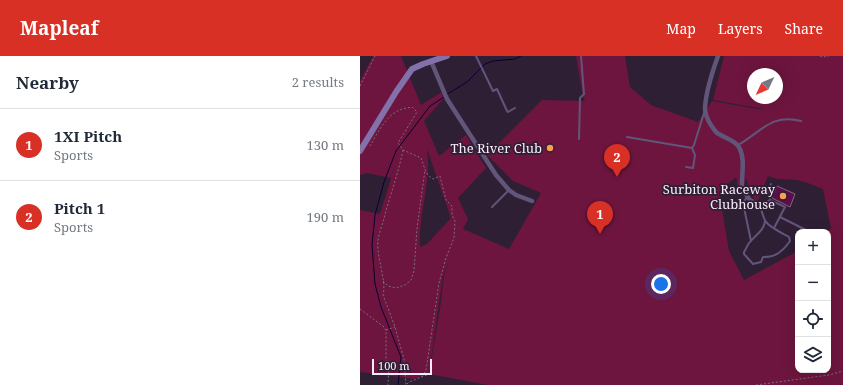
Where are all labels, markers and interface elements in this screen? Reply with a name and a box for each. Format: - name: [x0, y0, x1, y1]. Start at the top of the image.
- text: Mapleaf: [20, 15, 98, 41]
- text: Map: [666, 19, 696, 38]
- text: Layers: [718, 19, 763, 38]
- text: Share: [785, 19, 823, 38]
- north arrow: [747, 68, 783, 104]
- text: Nearby: [16, 71, 79, 94]
- text: 2 results: [292, 73, 344, 91]
- text: 1XI Pitch: [54, 126, 122, 146]
- text: 1: [25, 136, 33, 154]
- text: 130 m: [307, 136, 344, 154]
- place label: The River Club: [451, 139, 542, 157]
- marker: The River Club: [545, 143, 555, 153]
- pin: 2: [604, 144, 630, 177]
- text: Sports: [54, 146, 93, 164]
- place label: Surbiton Raceway Clubhouse: [663, 180, 776, 213]
- marker: Surbiton Raceway Clubhouse: [778, 191, 788, 201]
- text: Pitch 1: [54, 198, 105, 218]
- pin: 1: [587, 201, 613, 234]
- text: 2: [25, 208, 33, 226]
- text: 190 m: [307, 208, 344, 226]
- text: Sports: [54, 218, 93, 236]
- map controls: [795, 229, 831, 373]
- button: +: [795, 229, 831, 265]
- button: −: [795, 265, 831, 301]
- your location: [651, 274, 671, 294]
- button: locate: [795, 301, 831, 337]
- button: layers: [795, 337, 831, 373]
- scale bar: [372, 357, 432, 376]
- text: 100 m: [378, 358, 410, 373]

